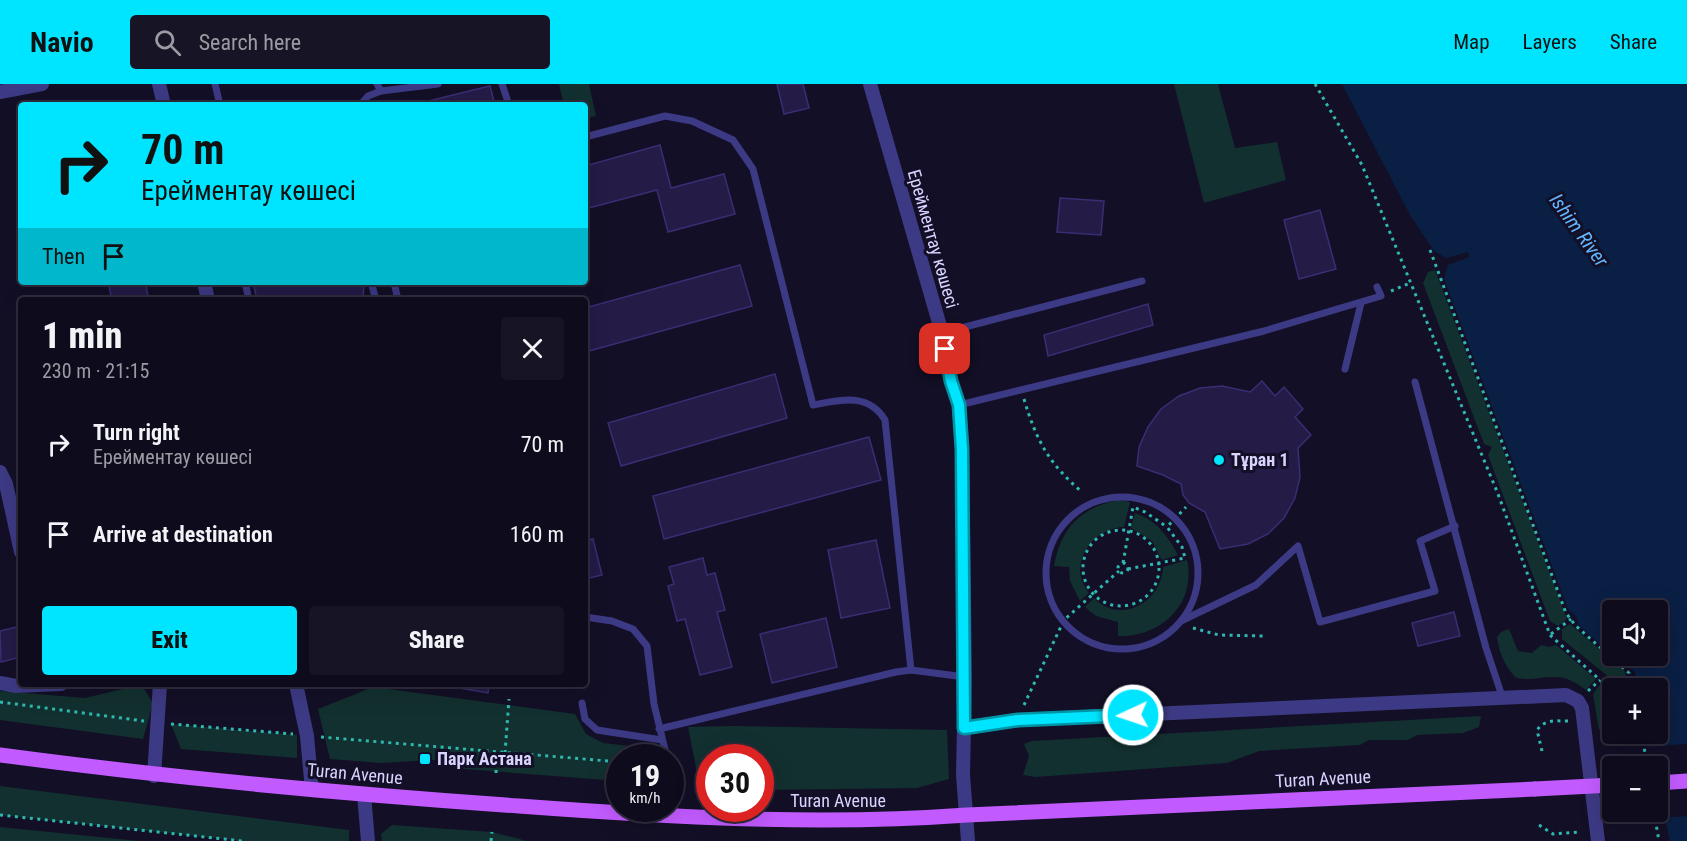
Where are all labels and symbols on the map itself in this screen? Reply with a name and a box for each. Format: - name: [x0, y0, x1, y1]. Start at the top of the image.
- street label: Ерейментау көшесі: [904, 167, 963, 311]
- water label: Ishim River: [1544, 189, 1614, 272]
- pin: [919, 323, 970, 374]
- place label: Тұран 1: [1231, 449, 1289, 470]
- marker: Тұран 1: [1212, 453, 1226, 467]
- position arrow: [1101, 683, 1165, 747]
- speed limit sign: 30: [696, 744, 774, 822]
- place label: Парк Астана: [437, 748, 532, 769]
- marker: Парк Астана: [418, 752, 432, 766]
- street label: Turan Avenue: [306, 759, 404, 788]
- street label: Turan Avenue: [1275, 766, 1371, 791]
- street label: Turan Avenue: [790, 790, 886, 811]

